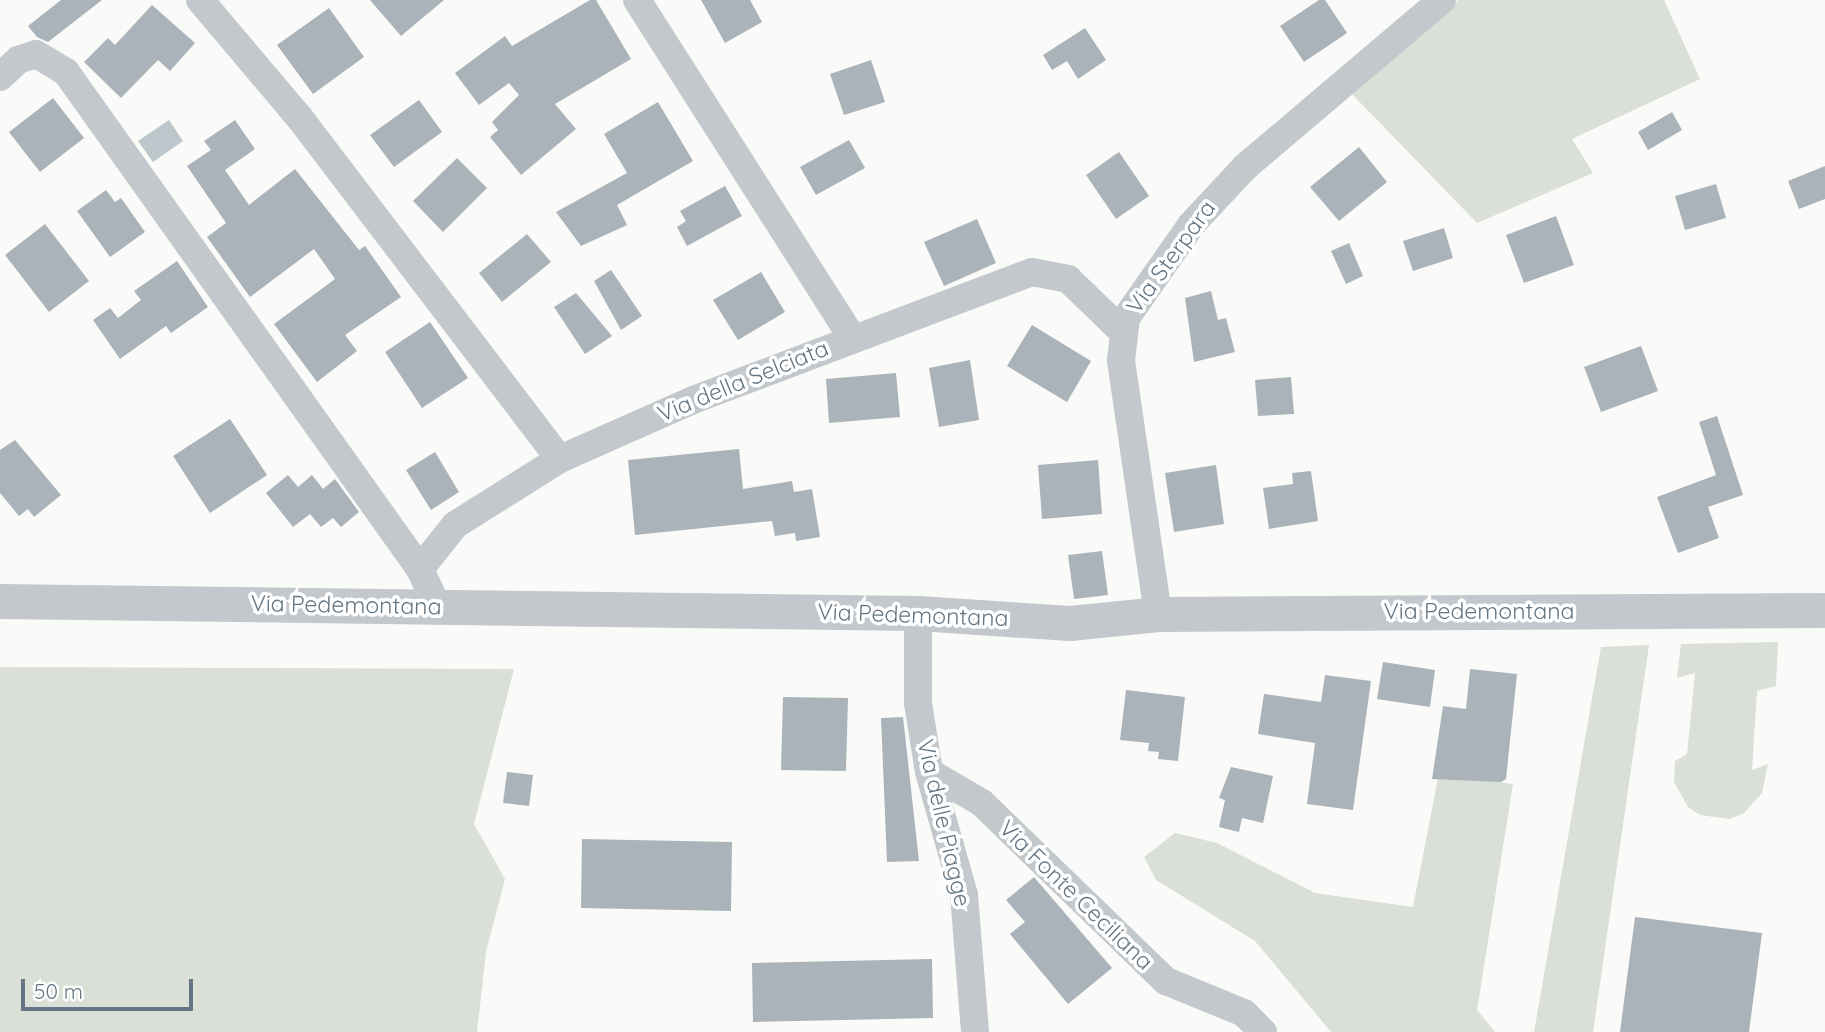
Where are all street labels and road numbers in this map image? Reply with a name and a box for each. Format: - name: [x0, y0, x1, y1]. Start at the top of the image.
- street label: Via Sterpara: [1121, 195, 1221, 319]
- street label: Via della Selciata: [654, 334, 832, 428]
- street label: Via Pedemontana: [250, 590, 442, 620]
- street label: Via Pedemontana: [1384, 597, 1574, 625]
- street label: Via Pedemontana: [817, 598, 1009, 632]
- street label: Via delle Piagge: [911, 737, 977, 909]
- street label: Via Fonte Ceciliana: [993, 814, 1159, 976]

